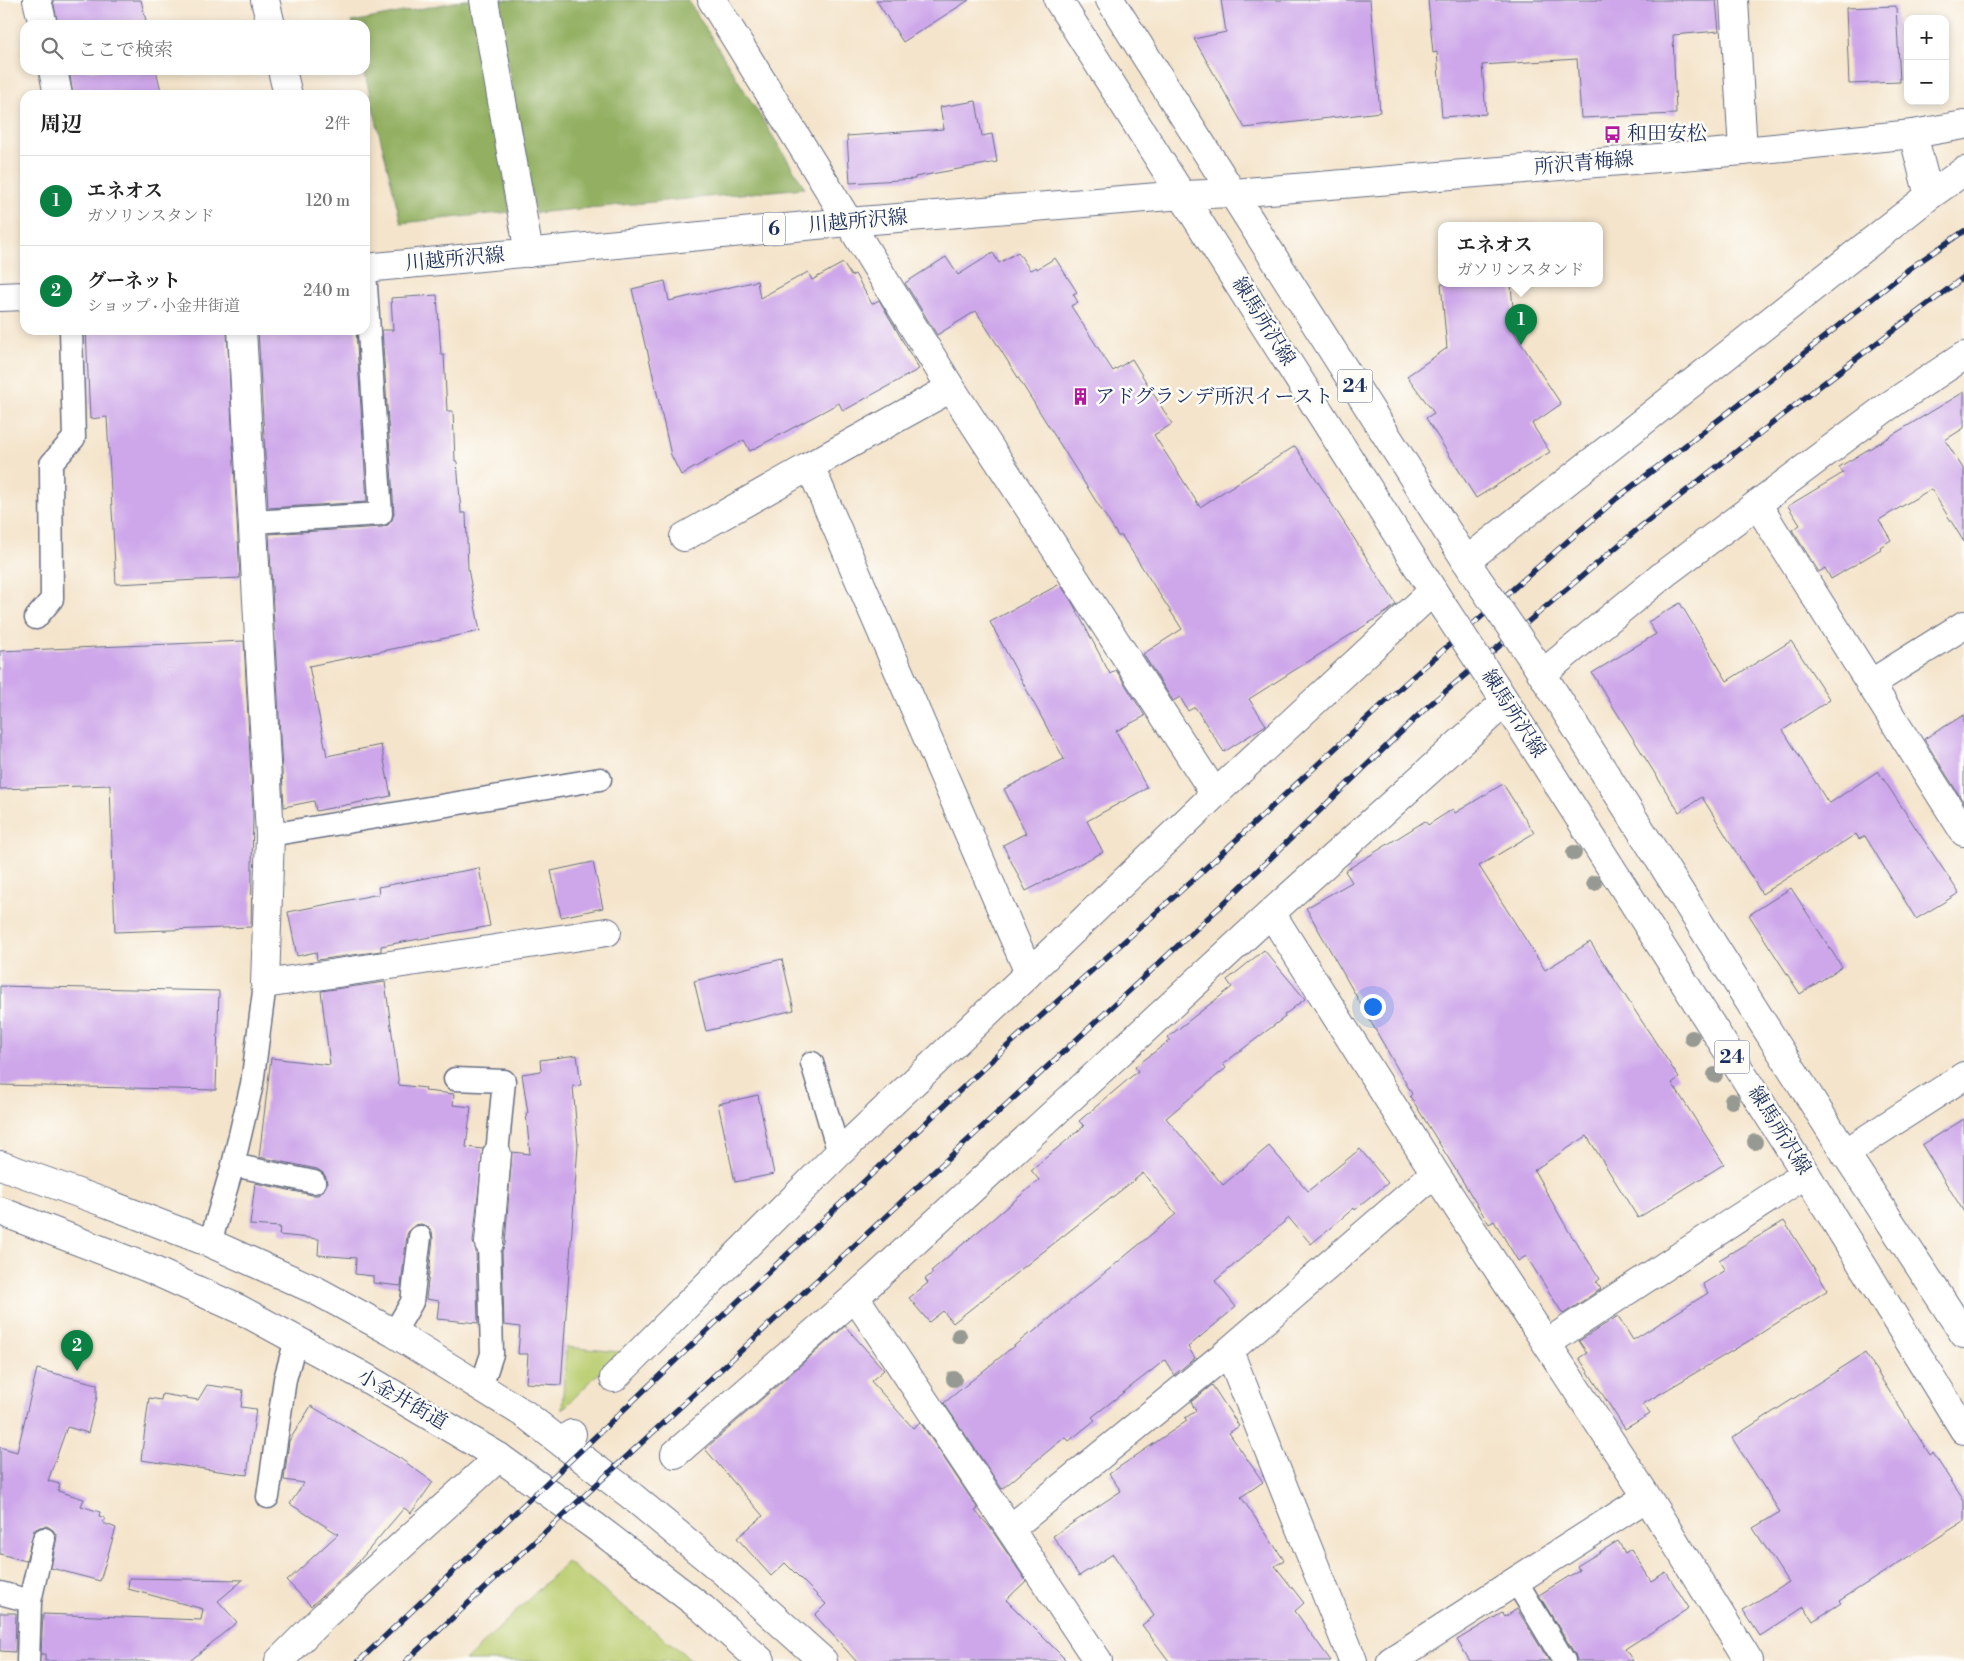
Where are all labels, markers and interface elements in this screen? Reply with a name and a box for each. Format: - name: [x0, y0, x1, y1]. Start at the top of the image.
- map controls: [1904, 15, 1949, 105]
- button: +: [1904, 15, 1949, 60]
- search box: [20, 20, 370, 75]
- icon: search: [38, 34, 66, 62]
- text: ここで検索: [78, 38, 173, 62]
- button: −: [1904, 60, 1949, 105]
- text: 周辺: [40, 112, 82, 138]
- text: 2件: [325, 114, 350, 134]
- place label: 和田安松: [1627, 122, 1707, 147]
- bus stop icon: 和田安松: [1603, 124, 1623, 144]
- street label: 所沢青梅線: [1533, 147, 1635, 181]
- text: エネオス: [87, 179, 163, 203]
- text: 1: [52, 191, 60, 211]
- text: 120 m: [306, 191, 350, 211]
- street label: 川越所沢線: [807, 205, 909, 239]
- text: ガソリンスタンド: [87, 206, 215, 226]
- road number: 6: [763, 212, 785, 245]
- popup: [1438, 222, 1603, 287]
- text: エネオス: [1457, 233, 1533, 257]
- street label: 川越所沢線: [404, 243, 506, 277]
- text: ガソリンスタンド: [1457, 260, 1584, 280]
- text: グーネット: [87, 269, 181, 293]
- street label: 練馬所沢線: [1226, 273, 1300, 371]
- text: 2: [51, 281, 61, 301]
- text: 240 m: [303, 281, 350, 301]
- text: ショップ · 小金井街道: [87, 296, 240, 316]
- pin: 1: [1505, 304, 1537, 345]
- road number: 24: [1338, 370, 1372, 402]
- place label: アドグランデ所沢イースト: [1095, 385, 1334, 410]
- building icon: アドグランデ所沢イースト: [1071, 387, 1091, 407]
- street label: 練馬所沢線: [1475, 665, 1551, 763]
- your location: [1360, 994, 1386, 1020]
- road number: 24: [1714, 1040, 1750, 1074]
- street label: 練馬所沢線: [1742, 1082, 1816, 1180]
- pin: 2: [61, 1330, 93, 1371]
- street label: 小金井街道: [352, 1364, 452, 1436]

